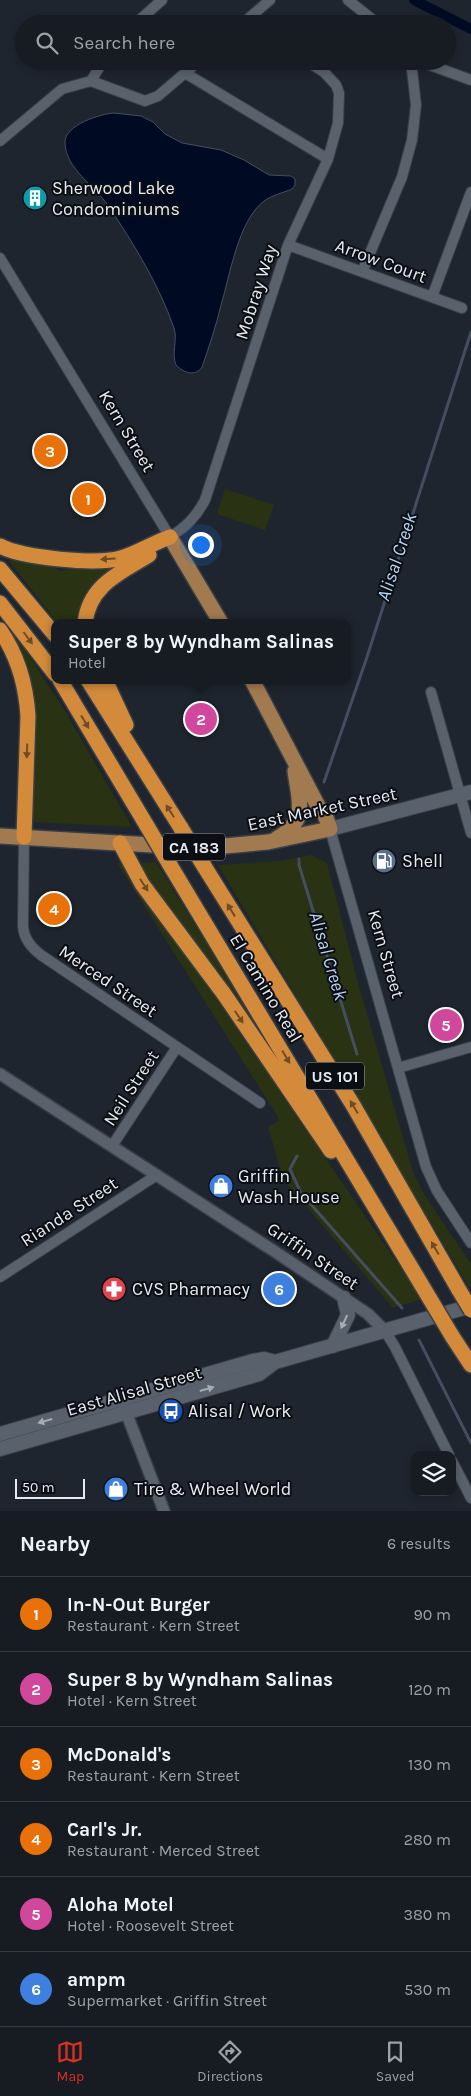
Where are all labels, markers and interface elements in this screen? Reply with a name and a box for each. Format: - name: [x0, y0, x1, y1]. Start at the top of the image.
- search box: [15, 15, 456, 70]
- icon: search: [33, 29, 61, 57]
- text: Search here: [73, 32, 175, 54]
- place label: Sherwood Lake Condominiums: [52, 177, 180, 220]
- building icon: Sherwood Lake Condominiums: [22, 185, 48, 211]
- street label: Arrow Court: [332, 234, 430, 288]
- street label: Mobray Way: [230, 241, 282, 342]
- street label: Kern Street: [94, 386, 160, 476]
- pin: 3: [34, 432, 66, 470]
- pin: 1: [72, 480, 104, 518]
- water label: Alisal Creek: [372, 510, 422, 604]
- your location: [188, 532, 214, 558]
- one-way arrow: [100, 556, 116, 564]
- popup: [51, 619, 351, 684]
- one-way arrow: [23, 631, 33, 645]
- text: Super 8 by Wyndham Salinas: [68, 631, 334, 653]
- text: Hotel: [68, 653, 106, 672]
- pin: 2: [185, 700, 217, 738]
- one-way arrow: [81, 715, 90, 728]
- one-way arrow: [23, 743, 31, 759]
- street label: East Market Street: [245, 782, 399, 836]
- one-way arrow: [165, 804, 175, 818]
- road number: CA 183: [163, 834, 225, 860]
- fuel station icon: Shell: [371, 848, 397, 874]
- place label: Shell: [402, 850, 443, 872]
- one-way arrow: [139, 879, 149, 892]
- pin: 4: [38, 890, 70, 928]
- one-way arrow: [226, 903, 236, 917]
- street label: Kern Street: [363, 907, 409, 1001]
- water label: Alisal Creek: [304, 909, 352, 1003]
- street label: El Camino Real: [225, 930, 307, 1046]
- street label: Merced Street: [55, 940, 162, 1022]
- pin: 5: [430, 1006, 462, 1044]
- one-way arrow: [235, 1010, 244, 1024]
- street label: Neil Street: [98, 1046, 164, 1130]
- one-way arrow: [281, 1050, 290, 1063]
- road number: US 101: [306, 1062, 364, 1090]
- one-way arrow: [350, 1101, 359, 1114]
- place label: Griffin Wash House: [238, 1165, 340, 1208]
- street label: Rianda Street: [16, 1172, 122, 1252]
- shop icon: Griffin Wash House: [208, 1173, 234, 1199]
- street label: Griffin Street: [263, 1217, 363, 1295]
- one-way arrow: [431, 1241, 439, 1256]
- pin: 6: [263, 1270, 295, 1308]
- pharmacy icon: CVS Pharmacy: [101, 1276, 127, 1302]
- place label: CVS Pharmacy: [132, 1278, 251, 1300]
- one-way arrow: [340, 1315, 348, 1330]
- street label: East Alisal Street: [64, 1361, 204, 1421]
- one-way arrow: [199, 1385, 214, 1393]
- bus stop icon: Alisal / Work: [158, 1398, 184, 1424]
- place label: Alisal / Work: [188, 1400, 291, 1422]
- one-way arrow: [37, 1417, 52, 1425]
- map controls: [411, 1451, 456, 1496]
- button: layers: [411, 1451, 456, 1496]
- scale bar: [15, 1476, 85, 1499]
- shop icon: Tire & Wheel World: [103, 1476, 129, 1502]
- place label: Tire & Wheel World: [134, 1478, 291, 1500]
- text: 50 m: [22, 1479, 55, 1496]
- text: Nearby: [20, 1532, 90, 1556]
- text: 6 results: [387, 1534, 451, 1553]
- text: In-N-Out Burger: [67, 1594, 210, 1616]
- text: 1: [33, 1605, 39, 1624]
- text: 90 m: [413, 1605, 451, 1624]
- text: Restaurant · Kern Street: [67, 1616, 240, 1635]
- text: Super 8 by Wyndham Salinas: [67, 1669, 333, 1691]
- text: 2: [31, 1680, 41, 1699]
- text: 120 m: [408, 1680, 451, 1699]
- text: Hotel · Kern Street: [67, 1691, 197, 1710]
- text: McDonald's: [67, 1744, 171, 1766]
- text: 3: [31, 1755, 41, 1774]
- text: 130 m: [408, 1755, 451, 1774]
- text: Restaurant · Kern Street: [67, 1766, 240, 1785]
- text: Carl's Jr.: [67, 1819, 142, 1841]
- text: 4: [31, 1830, 41, 1849]
- text: 280 m: [404, 1830, 451, 1849]
- text: Restaurant · Merced Street: [67, 1841, 260, 1860]
- text: Aloha Motel: [67, 1894, 174, 1916]
- text: 5: [31, 1905, 41, 1924]
- text: 380 m: [403, 1905, 451, 1924]
- text: Hotel · Roosevelt Street: [67, 1916, 234, 1935]
- text: ampm: [67, 1969, 126, 1991]
- text: 6: [31, 1980, 41, 1999]
- text: 530 m: [404, 1980, 451, 1999]
- text: Supermarket · Griffin Street: [67, 1991, 267, 2010]
- tab: Map: [56, 2038, 84, 2085]
- tab: Directions: [197, 2038, 263, 2085]
- tab: Saved: [376, 2038, 415, 2085]

